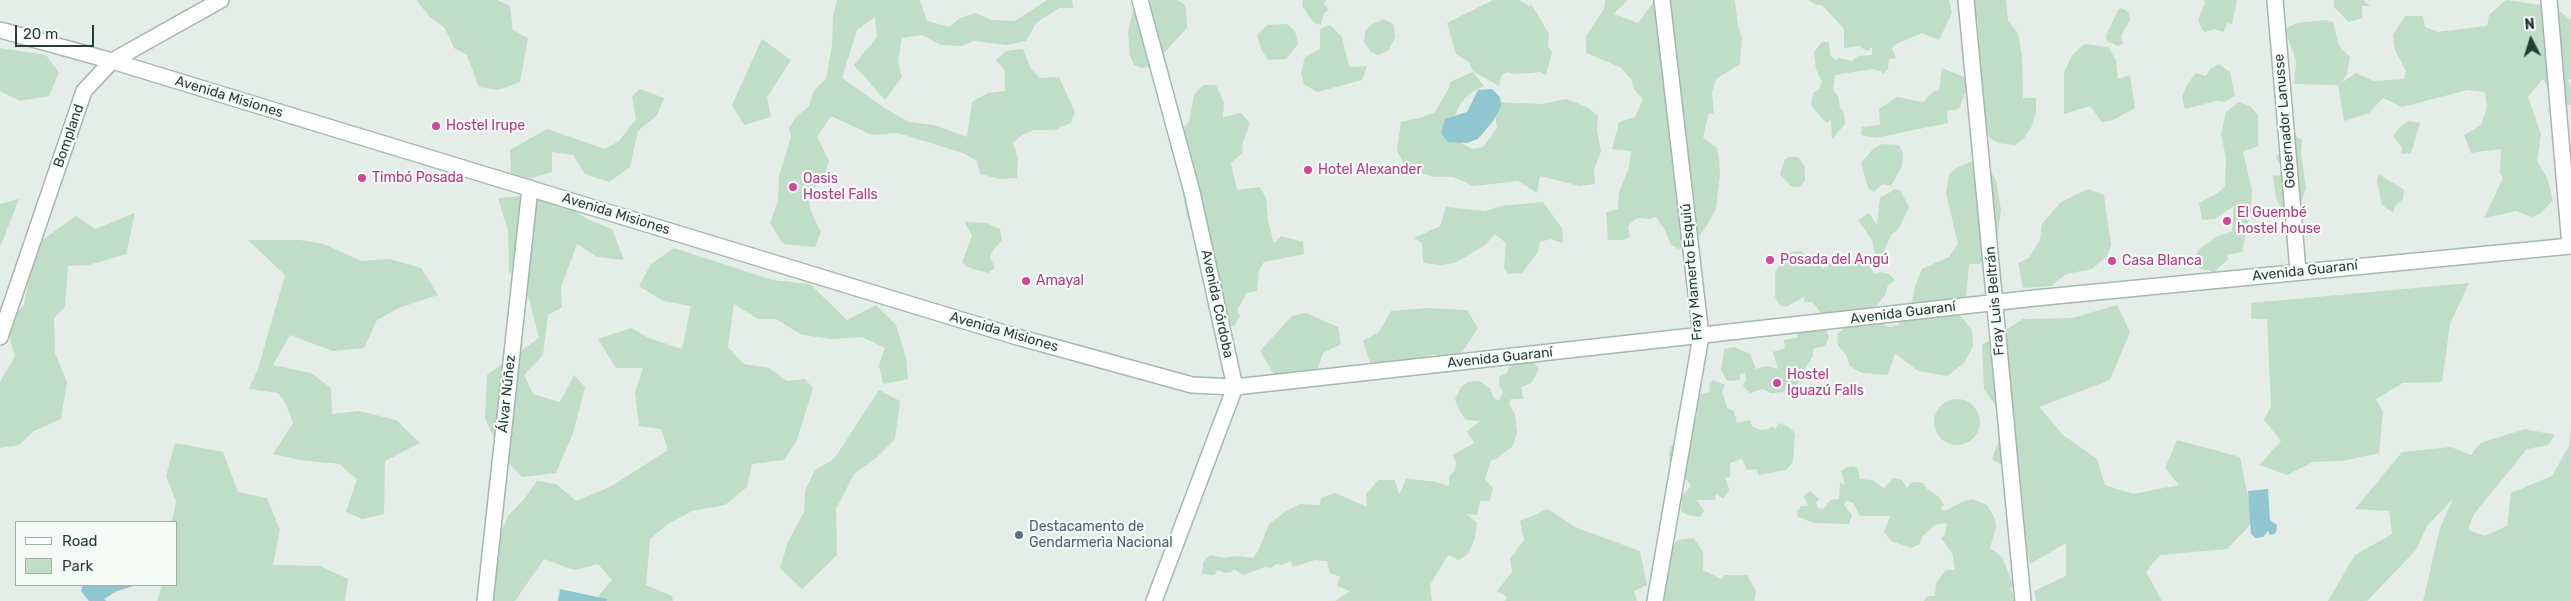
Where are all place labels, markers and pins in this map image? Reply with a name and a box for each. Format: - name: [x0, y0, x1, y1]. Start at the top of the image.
- place label: Hostel Irupe: [446, 118, 525, 134]
- marker: Hostel Irupe: [430, 120, 442, 132]
- place label: Hotel Alexander: [1318, 162, 1422, 178]
- marker: Hotel Alexander: [1302, 164, 1314, 176]
- place label: Timbó Posada: [372, 170, 464, 186]
- place label: Oasis Hostel Falls: [803, 171, 878, 203]
- marker: Timbó Posada: [356, 172, 368, 184]
- marker: Oasis Hostel Falls: [787, 181, 799, 193]
- place label: El Guembé hostel house: [2237, 205, 2321, 238]
- marker: El Guembé hostel house: [2221, 215, 2233, 227]
- place label: Posada del Angú: [1780, 252, 1889, 268]
- place label: Casa Blanca: [2122, 253, 2202, 269]
- marker: Posada del Angú: [1764, 254, 1776, 266]
- marker: Casa Blanca: [2106, 255, 2118, 267]
- place label: Amayal: [1036, 273, 1084, 289]
- marker: Amayal: [1020, 275, 1032, 287]
- place label: Hostel Iguazú Falls: [1787, 367, 1864, 400]
- marker: Hostel Iguazú Falls: [1771, 377, 1783, 389]
- place label: Destacamento de Gendarmerìa Nacional: [1029, 519, 1173, 552]
- marker: Destacamento de Gendarmerìa Nacional: [1013, 529, 1025, 541]

